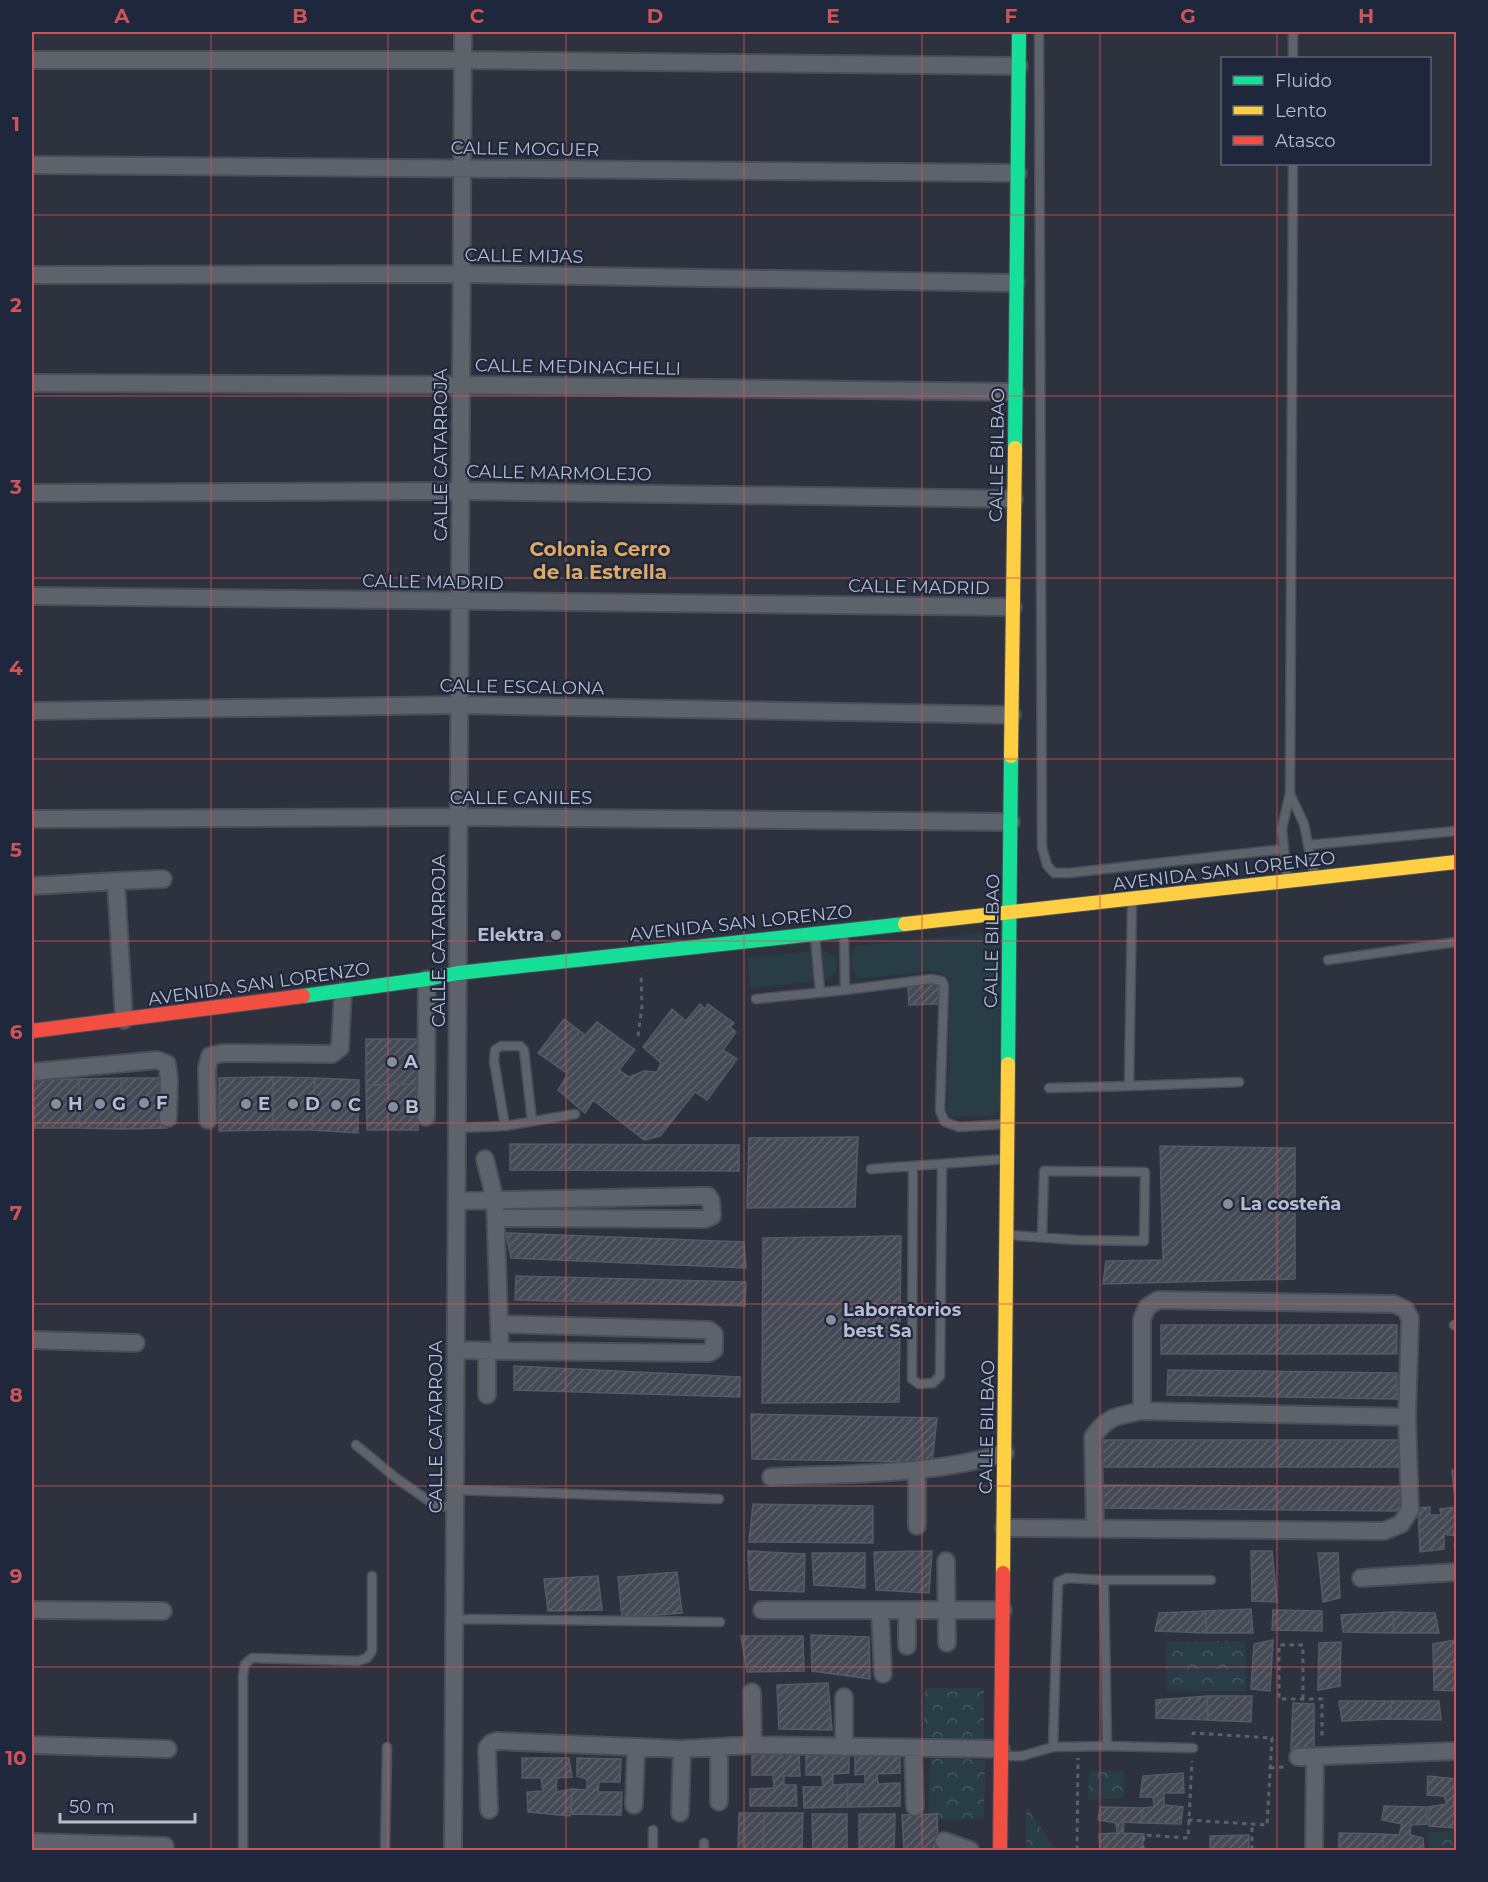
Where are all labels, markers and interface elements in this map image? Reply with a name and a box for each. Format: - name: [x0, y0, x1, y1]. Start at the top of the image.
- text: A: [113, 4, 130, 28]
- text: B: [292, 4, 308, 28]
- text: C: [470, 4, 485, 28]
- text: D: [647, 4, 663, 28]
- text: E: [826, 4, 840, 28]
- text: F: [1005, 4, 1018, 28]
- text: G: [1180, 4, 1196, 28]
- text: H: [1358, 4, 1374, 28]
- legend: [1221, 57, 1431, 165]
- text: Fluido: [1275, 70, 1332, 92]
- text: Lento: [1275, 100, 1327, 122]
- text: 1: [12, 112, 20, 136]
- text: Atasco: [1275, 130, 1335, 152]
- street label: CALLE MOGUER: [450, 137, 600, 161]
- street label: CALLE MIJAS: [464, 244, 584, 268]
- text: 2: [10, 293, 22, 317]
- street label: CALLE MEDINACHELLI: [475, 354, 681, 380]
- street label: CALLE CATARROJA: [430, 368, 452, 542]
- street label: CALLE BILBAO: [985, 388, 1009, 522]
- street label: CALLE MARMOLEJO: [466, 460, 652, 486]
- text: 3: [9, 475, 22, 499]
- district label: Colonia Cerro de la Estrella: [530, 537, 671, 584]
- street label: CALLE MADRID: [362, 570, 504, 594]
- street label: CALLE MADRID: [848, 575, 990, 599]
- text: 4: [9, 656, 23, 680]
- street label: CALLE ESCALONA: [439, 675, 605, 699]
- street label: CALLE CANILES: [450, 787, 592, 809]
- text: 5: [10, 838, 22, 862]
- street label: AVENIDA SAN LORENZO: [1111, 846, 1337, 896]
- street label: CALLE CATARROJA: [428, 854, 450, 1028]
- street label: CALLE BILBAO: [980, 874, 1004, 1008]
- street label: AVENIDA SAN LORENZO: [628, 900, 854, 946]
- place label: Elektra: [477, 924, 544, 946]
- marker: Elektra: [549, 928, 563, 942]
- street label: AVENIDA SAN LORENZO: [147, 958, 371, 1010]
- text: 6: [10, 1020, 23, 1044]
- place label: A: [403, 1051, 418, 1073]
- marker: A: [385, 1055, 399, 1069]
- place label: F: [156, 1092, 168, 1114]
- place label: H: [68, 1093, 83, 1115]
- place label: G: [112, 1093, 126, 1115]
- place label: E: [258, 1093, 270, 1115]
- place label: D: [305, 1093, 320, 1115]
- place label: C: [348, 1094, 361, 1116]
- marker: F: [137, 1096, 151, 1110]
- place label: B: [405, 1096, 419, 1118]
- marker: H: [49, 1097, 63, 1111]
- marker: G: [93, 1097, 107, 1111]
- marker: E: [239, 1097, 253, 1111]
- marker: D: [286, 1097, 300, 1111]
- marker: C: [329, 1098, 343, 1112]
- marker: B: [386, 1100, 400, 1114]
- place label: La costeña: [1240, 1193, 1341, 1215]
- marker: La costeña: [1221, 1197, 1235, 1211]
- text: 7: [10, 1201, 22, 1225]
- place label: Laboratorios best Sa: [843, 1299, 962, 1342]
- marker: Laboratorios best Sa: [824, 1313, 838, 1327]
- street label: CALLE CATARROJA: [425, 1340, 447, 1514]
- street label: CALLE BILBAO: [975, 1360, 999, 1494]
- text: 8: [9, 1383, 23, 1407]
- text: 9: [10, 1564, 22, 1588]
- text: 10: [5, 1746, 27, 1770]
- scale bar: [60, 1786, 195, 1824]
- text: 50 m: [69, 1796, 115, 1818]

